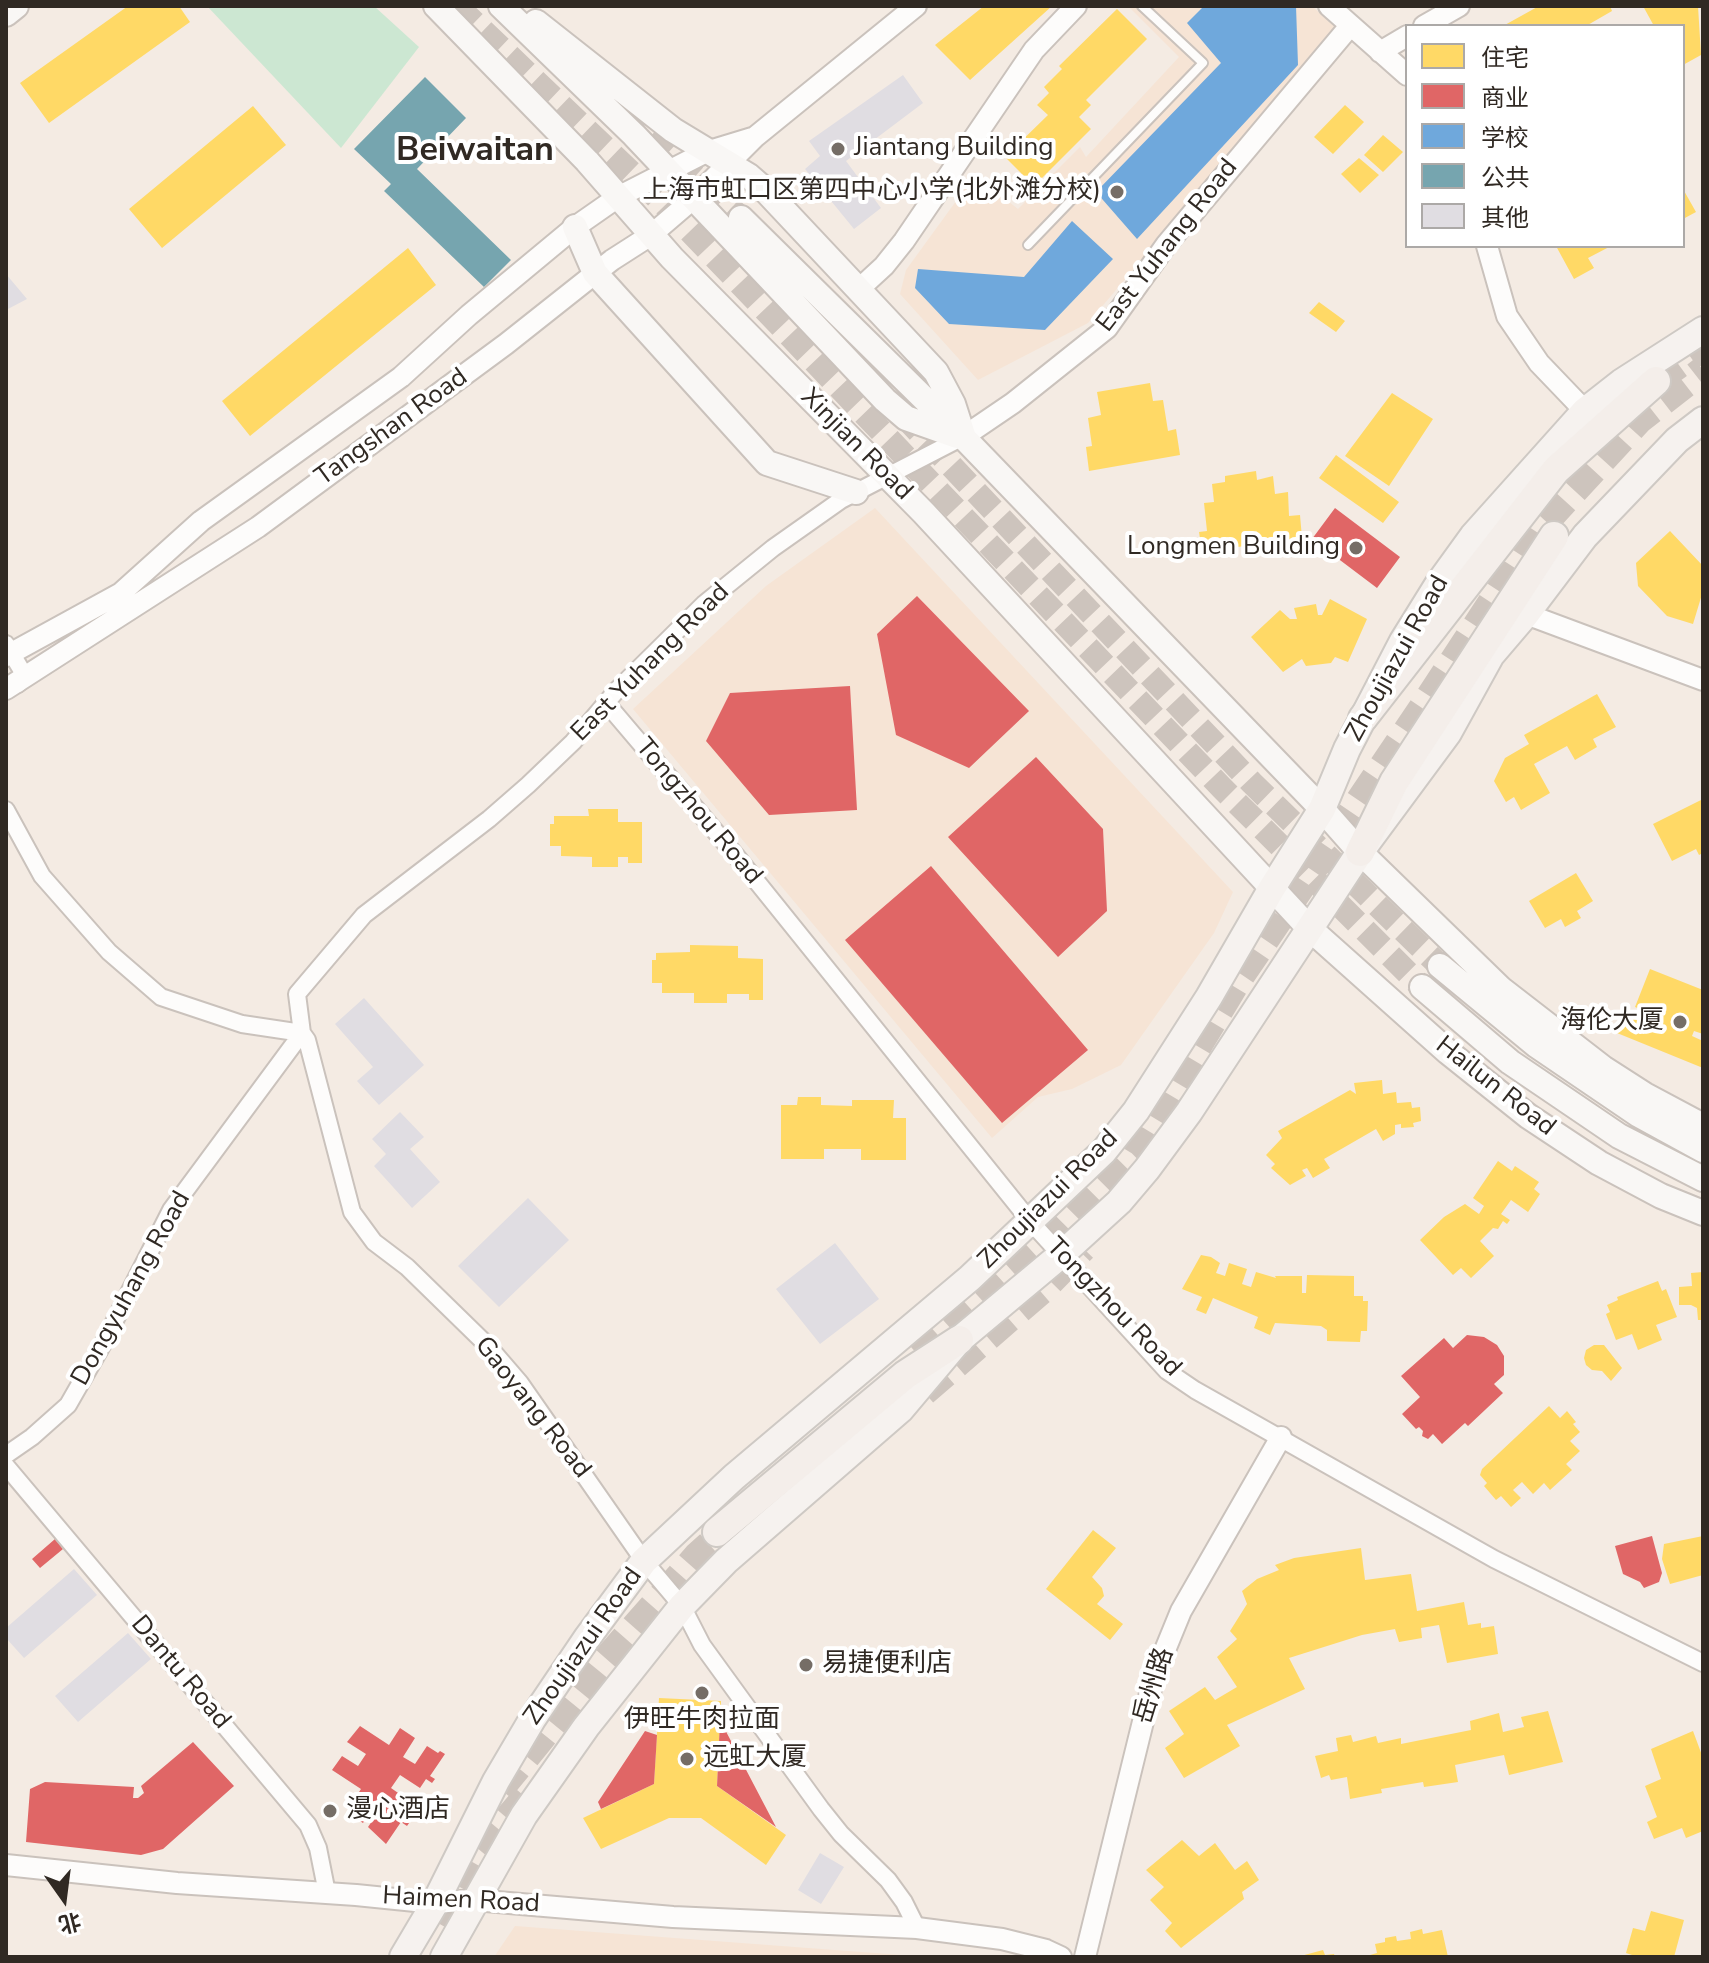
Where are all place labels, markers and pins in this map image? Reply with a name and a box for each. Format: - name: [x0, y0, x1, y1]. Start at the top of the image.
- place label: Jiantang Building: [854, 133, 1054, 165]
- marker: Jiantang Building: [829, 140, 847, 158]
- place label: 上海市虹口区第四中心小学(北外滩分校): [643, 176, 1101, 208]
- marker: 上海市虹口区第四中心小学(北外滩分校): [1108, 183, 1126, 201]
- place label: Longmen Building: [1127, 532, 1340, 564]
- marker: Longmen Building: [1347, 539, 1365, 557]
- place label: 海伦大厦: [1560, 1006, 1664, 1038]
- marker: 海伦大厦: [1671, 1013, 1689, 1031]
- place label: 易捷便利店: [822, 1649, 952, 1681]
- marker: 易捷便利店: [797, 1656, 815, 1674]
- marker: 伊旺牛肉拉面: [693, 1684, 711, 1702]
- place label: 伊旺牛肉拉面: [624, 1705, 780, 1737]
- place label: 远虹大厦: [703, 1743, 807, 1775]
- marker: 远虹大厦: [678, 1750, 696, 1768]
- place label: 漫心酒店: [346, 1795, 450, 1827]
- marker: 漫心酒店: [321, 1802, 339, 1820]

